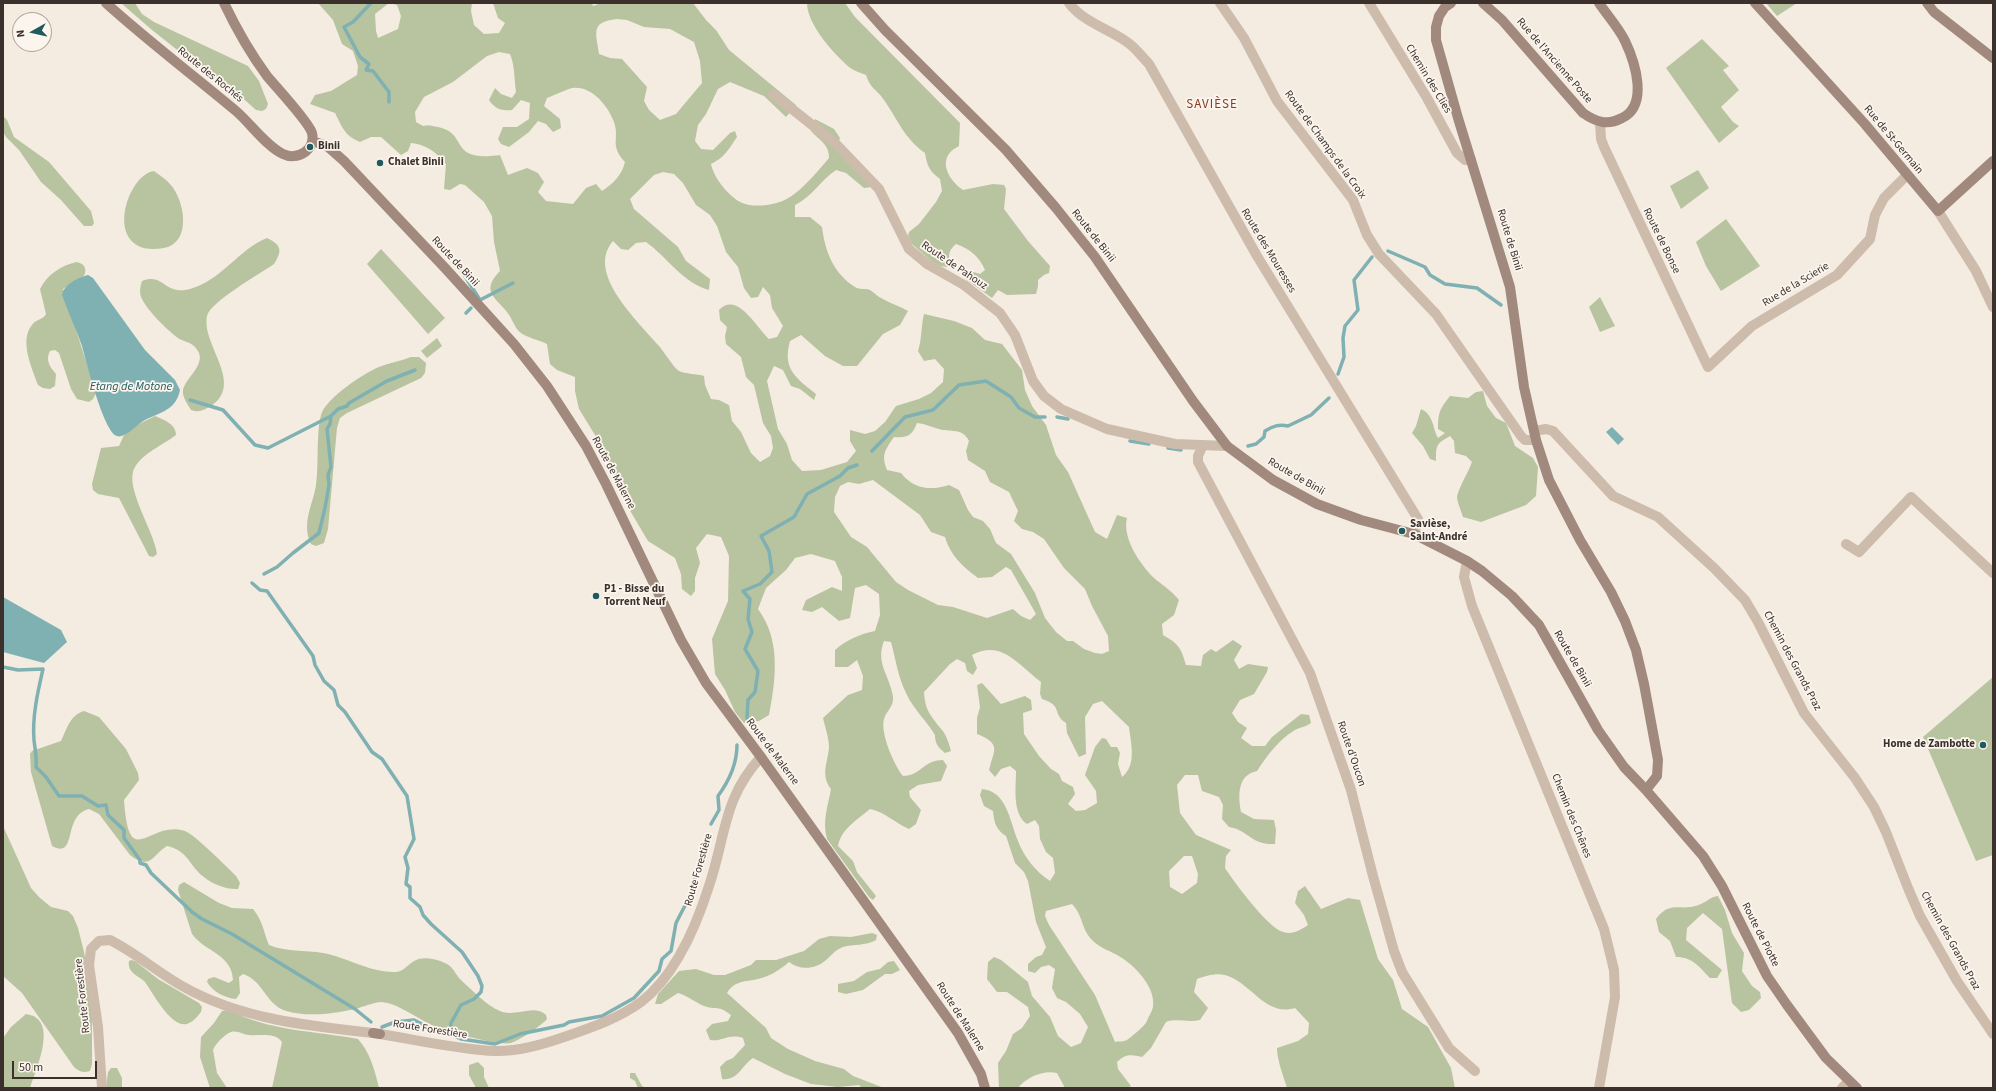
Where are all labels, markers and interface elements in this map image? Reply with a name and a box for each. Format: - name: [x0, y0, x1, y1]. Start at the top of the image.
- north arrow: [12, 12, 52, 52]
- street label: Rue de l'Ancienne Poste: [1513, 16, 1595, 106]
- text: N: [13, 29, 29, 38]
- street label: Chemin des Clies: [1402, 42, 1454, 116]
- street label: Route des Rochés: [174, 44, 246, 106]
- street label: Route de Champs de la Croix: [1281, 88, 1369, 202]
- district label: SAVIÈSE: [1186, 97, 1238, 113]
- street label: Rue de St-Germain: [1860, 103, 1926, 177]
- place label: Binii: [318, 140, 340, 154]
- marker: Binii: [305, 142, 315, 152]
- place label: Chalet Binii: [388, 156, 444, 170]
- marker: Chalet Binii: [375, 158, 385, 168]
- street label: Route des Mouresses: [1238, 206, 1298, 296]
- street label: Route de Bonse: [1639, 206, 1683, 276]
- street label: Route de Binii: [1068, 207, 1118, 265]
- street label: Route de Binii: [1493, 208, 1525, 272]
- street label: Route de Binii: [428, 234, 482, 290]
- street label: Route de Pahouz: [918, 239, 990, 293]
- street label: Rue de la Scierie: [1760, 260, 1832, 310]
- water label: Etang de Motone: [90, 380, 172, 394]
- street label: Route de Malerne: [588, 435, 638, 511]
- street label: Route de Binii: [1265, 455, 1327, 499]
- place label: Savièse, Saint-André: [1410, 518, 1468, 544]
- marker: Savièse, Saint-André: [1397, 526, 1407, 536]
- place label: P1 - Bisse du Torrent Neuf: [604, 583, 665, 609]
- marker: P1 - Bisse du Torrent Neuf: [591, 591, 601, 601]
- street label: Chemin des Grands Praz: [1760, 609, 1824, 713]
- street label: Route de Binii: [1550, 628, 1594, 690]
- street label: Route de Malerne: [743, 716, 801, 788]
- street label: Route d'Oucon: [1334, 720, 1368, 788]
- place label: Home de Zambotte: [1883, 738, 1975, 752]
- marker: Home de Zambotte: [1978, 740, 1988, 750]
- street label: Chemin des Chênes: [1548, 772, 1594, 860]
- street label: Route Forestière: [682, 832, 716, 908]
- street label: Chemin des Grands Praz: [1917, 889, 1983, 993]
- street label: Route de Piotte: [1738, 901, 1782, 969]
- street label: Route Forestière: [73, 958, 93, 1034]
- street label: Route de Malerne: [933, 980, 987, 1054]
- street label: Route Forestière: [392, 1018, 468, 1042]
- scale bar: [14, 1053, 99, 1079]
- text: 50 m: [19, 1059, 43, 1076]

